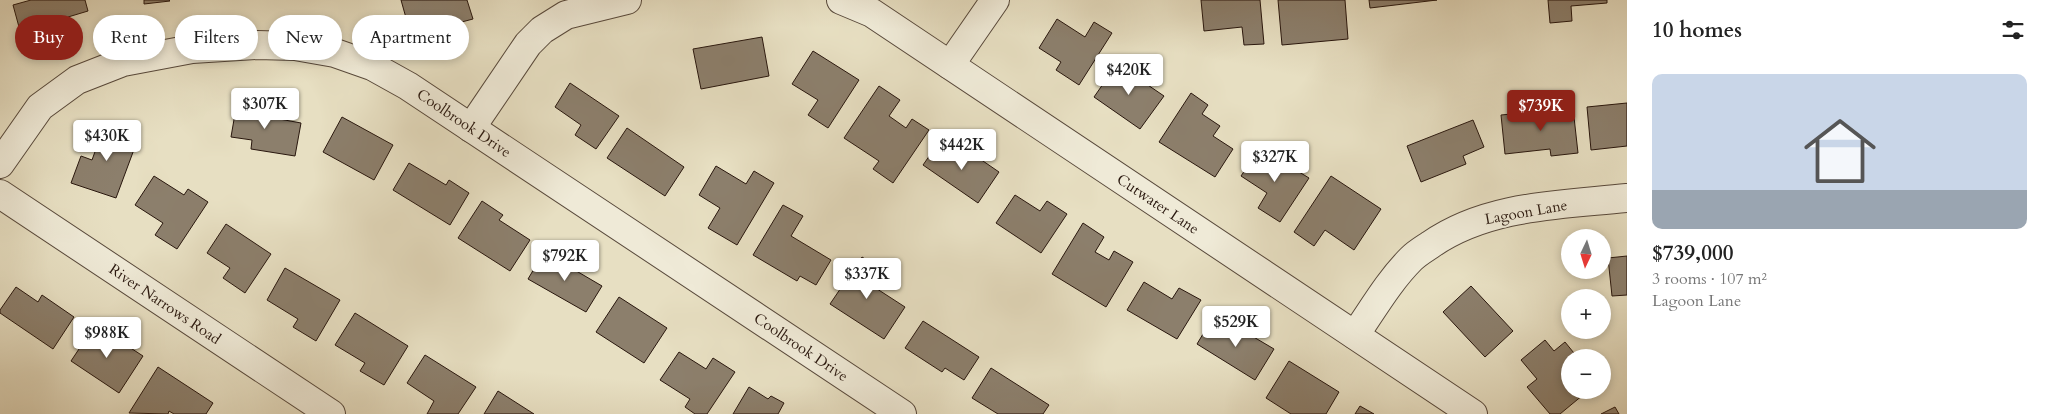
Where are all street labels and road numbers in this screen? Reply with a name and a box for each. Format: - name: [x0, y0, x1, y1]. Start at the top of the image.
- street label: Coolbrook Drive: [413, 84, 515, 162]
- street label: Cutwater Lane: [1113, 169, 1203, 239]
- street label: Lagoon Lane: [1483, 195, 1569, 229]
- street label: River Narrows Road: [105, 259, 225, 349]
- street label: Coolbrook Drive: [750, 308, 852, 386]

